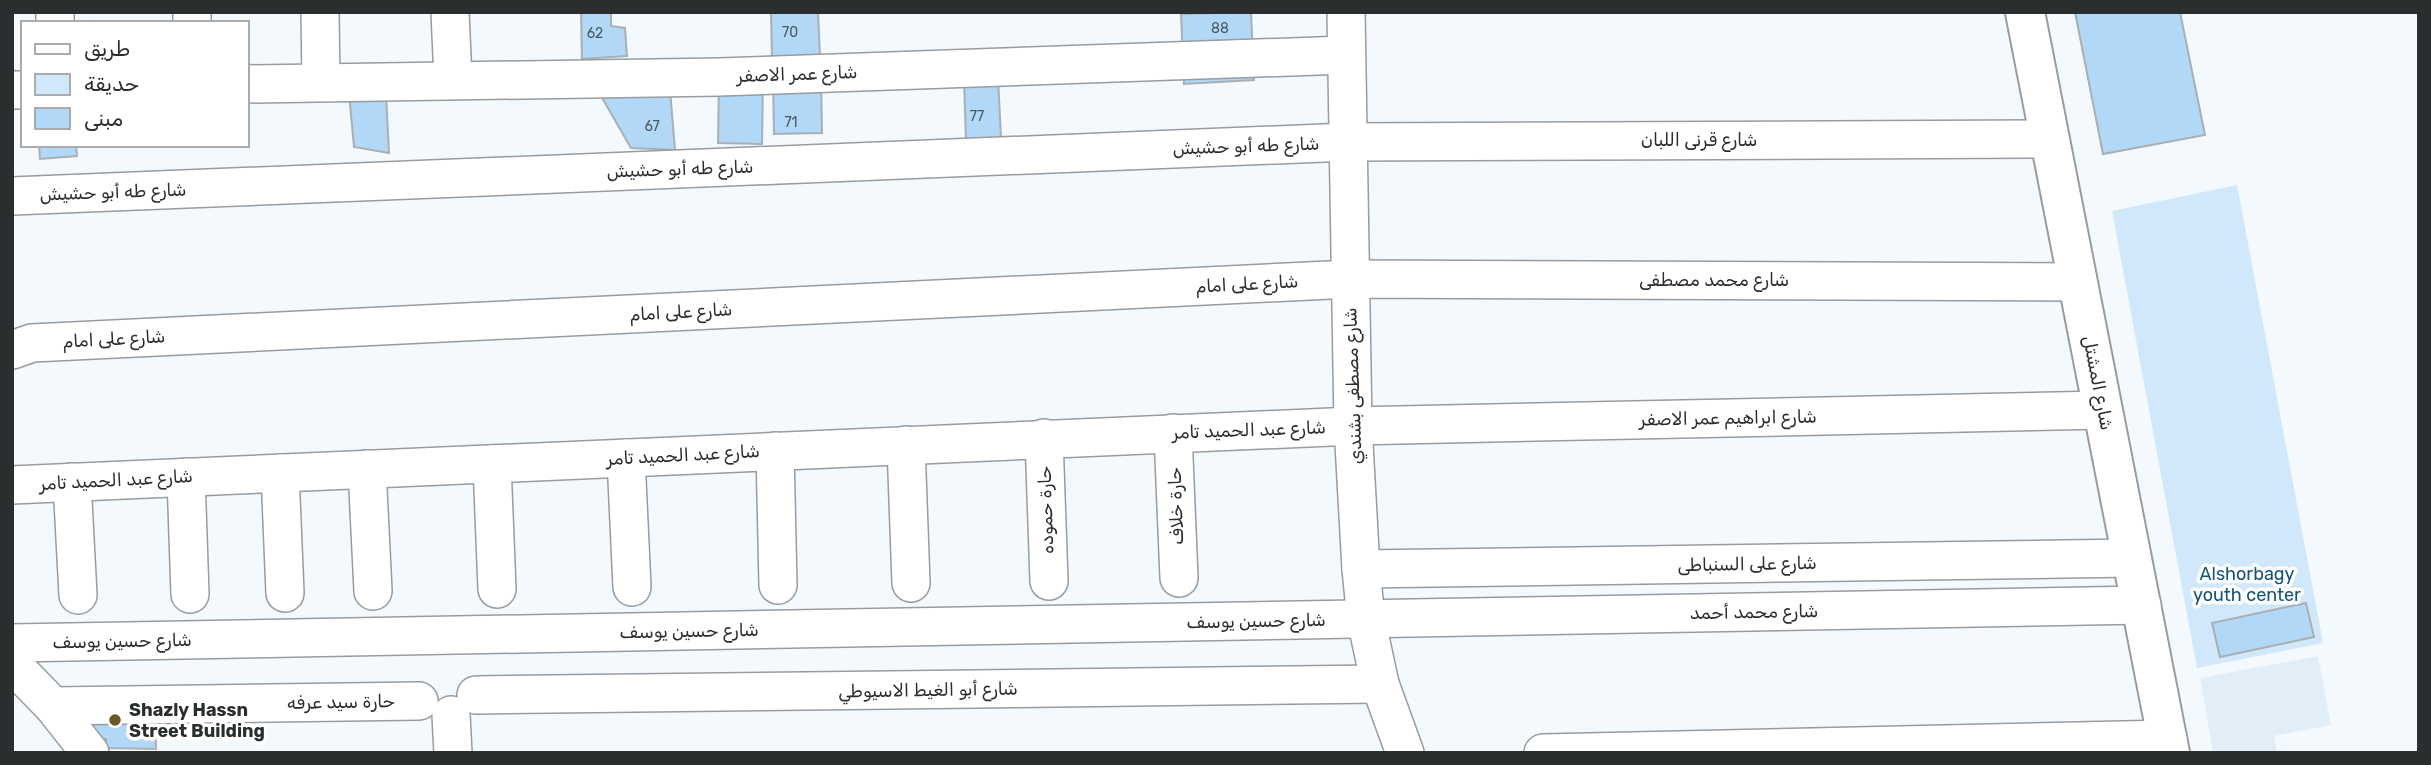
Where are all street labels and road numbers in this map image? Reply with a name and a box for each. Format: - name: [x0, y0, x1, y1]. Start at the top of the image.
- street label: شارع عمر الاصفر: [735, 61, 858, 88]
- street label: شارع قرنى اللبان: [1641, 129, 1757, 152]
- street label: شارع طه أبو حشيش: [1172, 132, 1320, 161]
- street label: شارع طه أبو حشيش: [606, 155, 754, 184]
- street label: شارع طه أبو حشيش: [39, 178, 187, 207]
- street label: شارع محمد مصطفى: [1639, 269, 1789, 292]
- street label: شارع على امام: [1195, 270, 1299, 299]
- street label: شارع على امام: [629, 298, 733, 327]
- street label: شارع مصطفى بشندي: [1339, 307, 1368, 465]
- street label: شارع على امام: [62, 325, 166, 354]
- street label: شارع المشتل: [2077, 334, 2118, 432]
- street label: شارع ابراهيم عمر الاصفر: [1638, 405, 1817, 432]
- street label: شارع عبد الحميد تامر: [1171, 416, 1326, 445]
- street label: شارع عبد الحميد تامر: [605, 440, 760, 471]
- street label: شارع عبد الحميد تامر: [38, 465, 193, 496]
- street label: حارة حموده: [1033, 466, 1059, 554]
- street label: حارة خلاف: [1164, 467, 1188, 545]
- street label: شارع على السنباطى: [1677, 552, 1817, 577]
- street label: شارع محمد أحمد: [1690, 600, 1818, 625]
- street label: شارع حسين يوسف: [1186, 609, 1326, 634]
- street label: شارع حسين يوسف: [619, 619, 759, 644]
- street label: شارع حسين يوسف: [52, 629, 192, 654]
- street label: شارع أبو الغيط الاسيوطي: [838, 677, 1018, 705]
- street label: حارة سيد عرفه: [287, 690, 395, 714]

